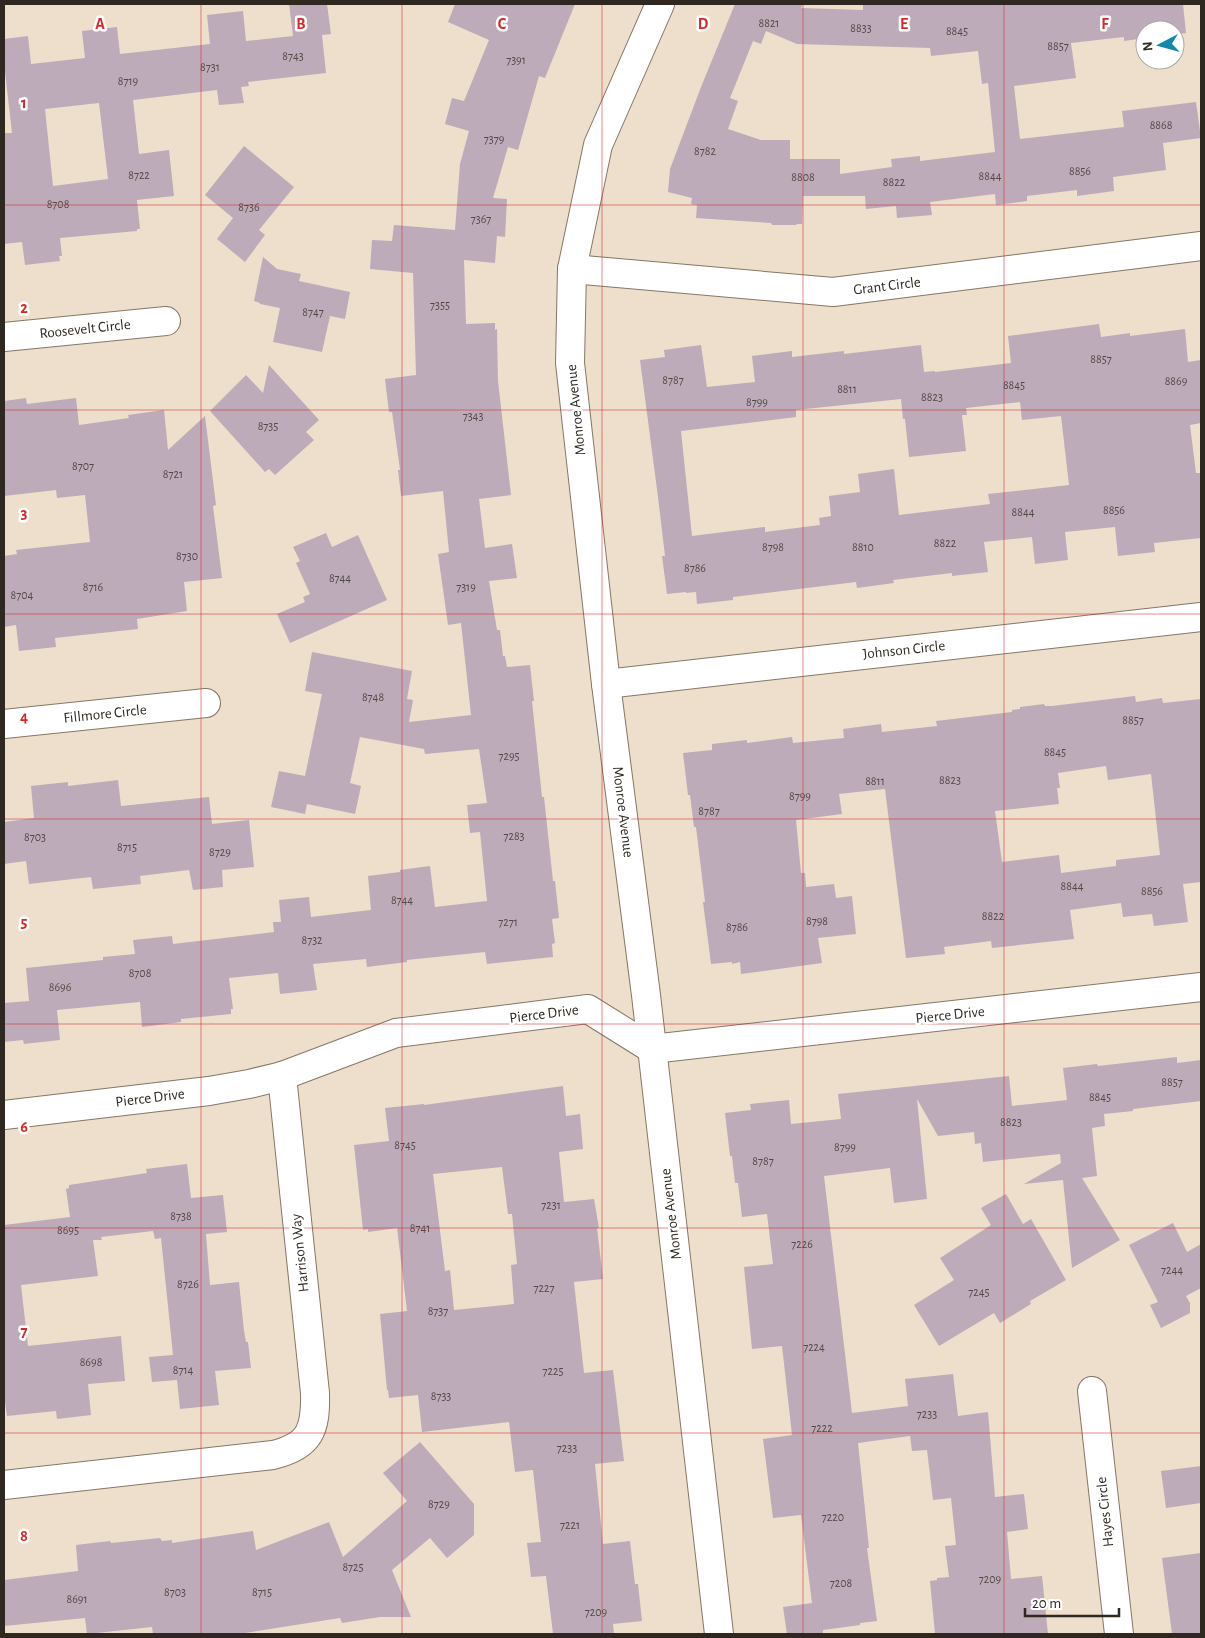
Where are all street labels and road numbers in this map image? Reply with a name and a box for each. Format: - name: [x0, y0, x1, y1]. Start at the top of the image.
- street label: Grant Circle: [852, 274, 922, 298]
- street label: Roosevelt Circle: [39, 317, 131, 341]
- street label: Monroe Avenue: [564, 364, 588, 456]
- street label: Johnson Circle: [862, 638, 946, 662]
- street label: Fillmore Circle: [63, 702, 147, 726]
- street label: Monroe Avenue: [610, 766, 636, 858]
- street label: Pierce Drive: [509, 1002, 580, 1026]
- street label: Pierce Drive: [915, 1004, 985, 1026]
- street label: Pierce Drive: [115, 1086, 186, 1110]
- street label: Monroe Avenue: [658, 1168, 684, 1260]
- street label: Harrison Way: [288, 1212, 312, 1293]
- street label: Hayes Circle: [1094, 1476, 1116, 1548]

